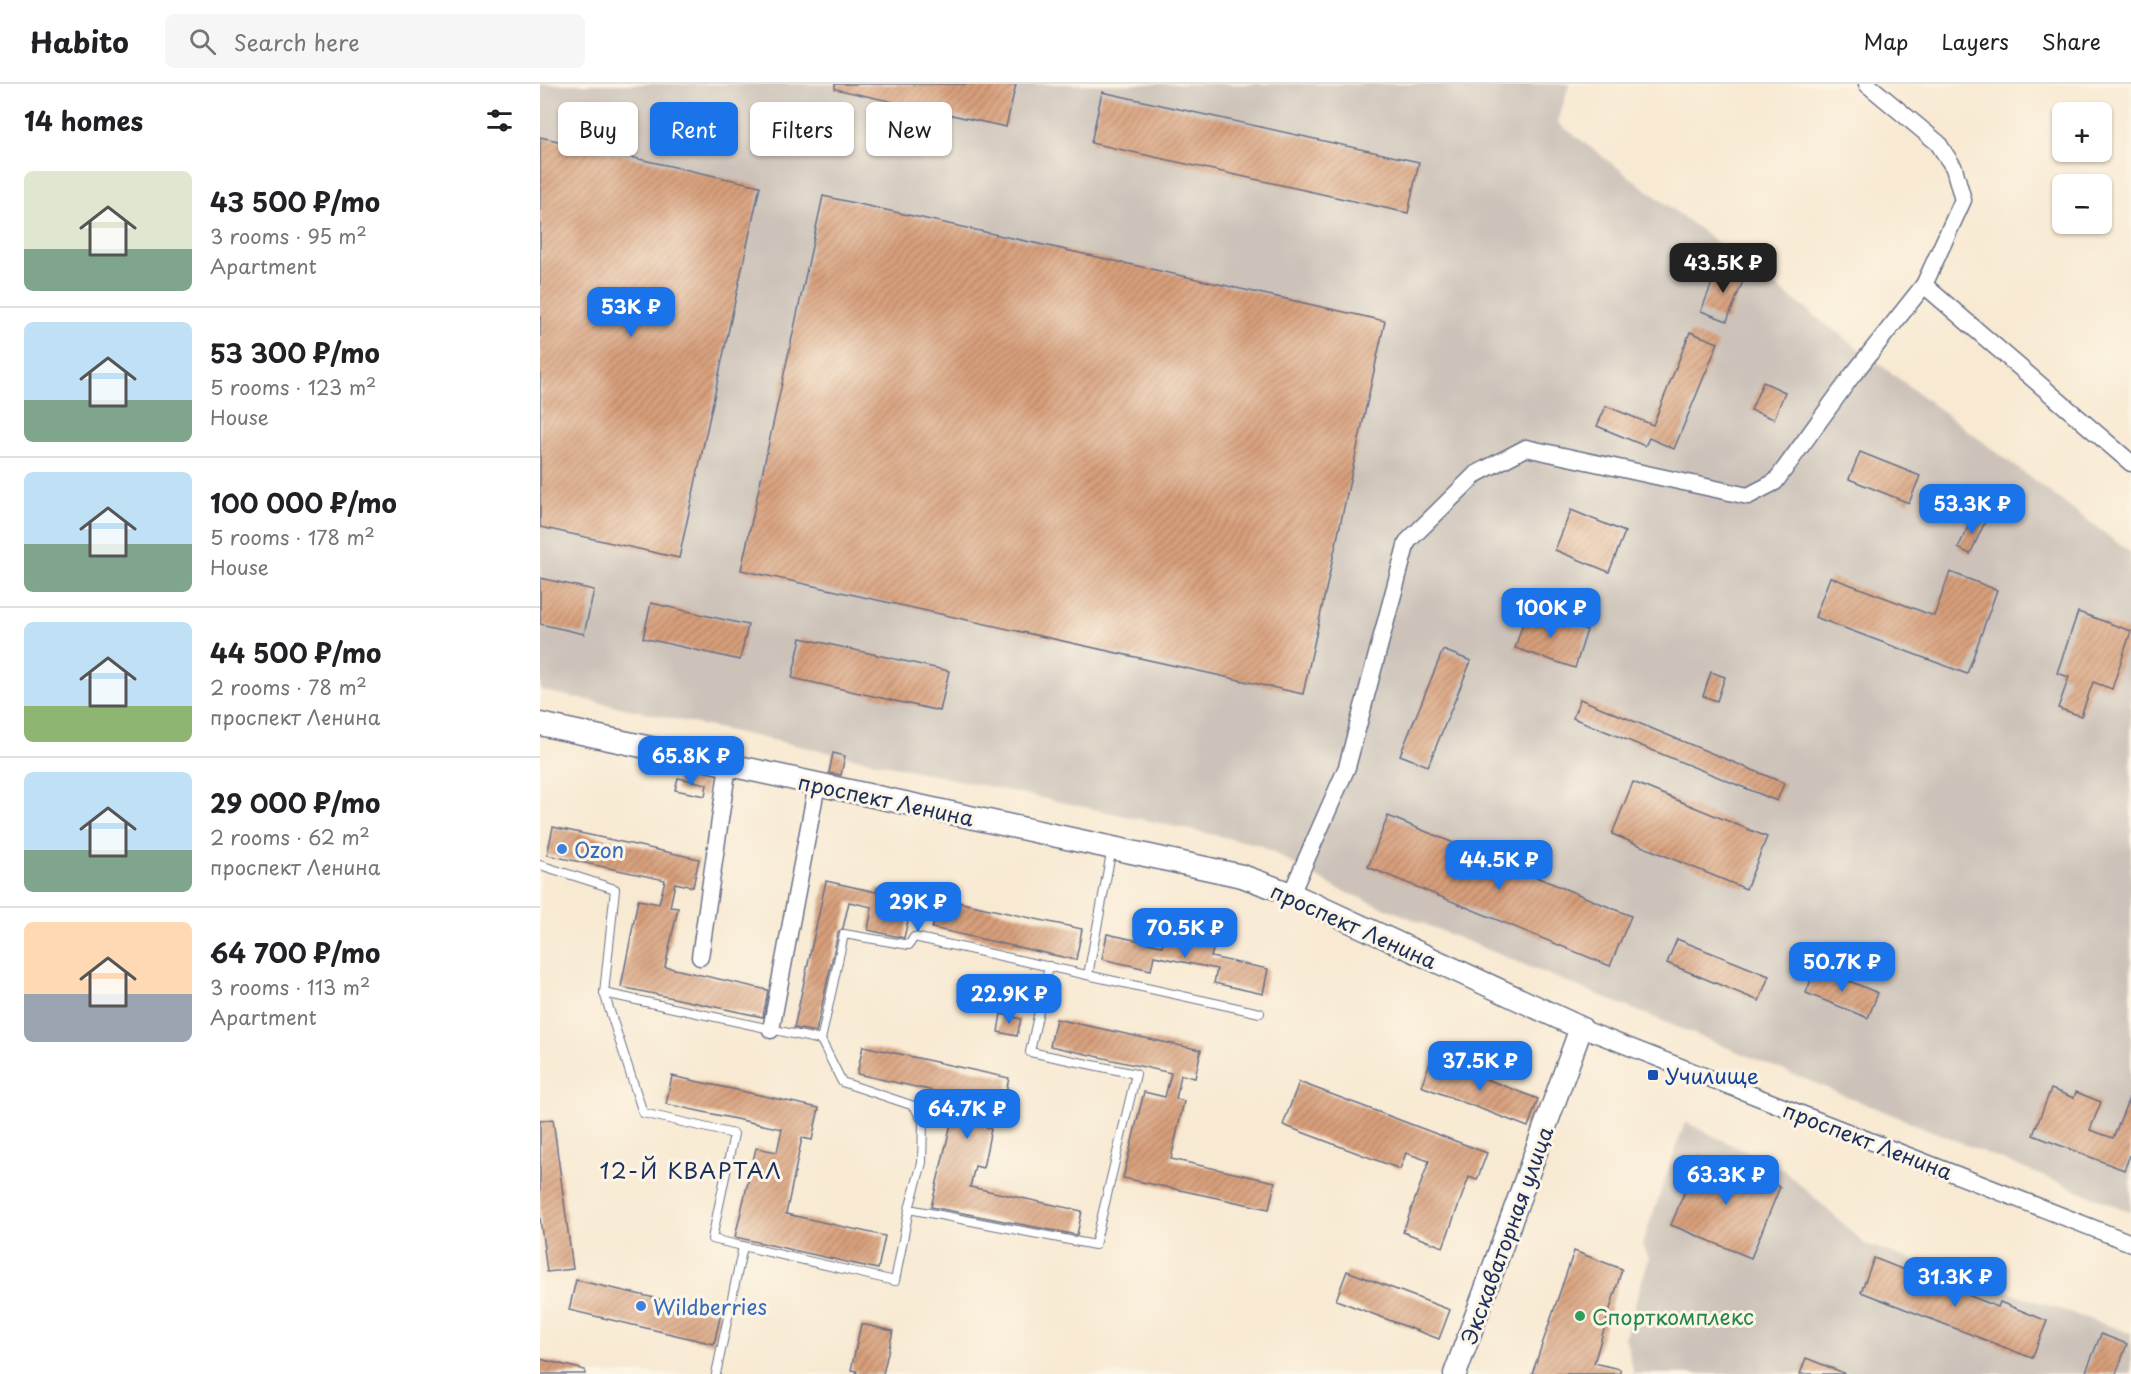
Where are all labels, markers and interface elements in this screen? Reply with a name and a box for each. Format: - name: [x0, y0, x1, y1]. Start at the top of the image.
- search box: [165, 14, 585, 68]
- text: Habito: [30, 20, 129, 63]
- icon: search: [186, 25, 219, 58]
- text: Search here: [234, 25, 360, 58]
- text: Map: [1864, 25, 1908, 57]
- text: Layers: [1941, 25, 2009, 57]
- text: Share: [2042, 25, 2101, 57]
- text: 14 homes: [24, 101, 143, 140]
- chip: Buy: [558, 102, 638, 156]
- chip: Rent: [650, 102, 738, 156]
- chip: Filters: [750, 102, 854, 156]
- chip: New: [866, 102, 952, 156]
- map controls: [2052, 102, 2112, 234]
- button: +: [2052, 102, 2112, 162]
- icon: filters: [483, 104, 516, 137]
- button: −: [2052, 174, 2112, 234]
- text: 43 500 ₽/mo: [210, 182, 380, 221]
- icon: home: [72, 195, 144, 267]
- text: 3 rooms · 95 m²: [210, 221, 367, 251]
- pin: 43.5K ₽: [1668, 243, 1778, 294]
- text: 43.5K ₽: [1684, 247, 1762, 277]
- text: Apartment: [210, 251, 317, 281]
- pin: 53K ₽: [589, 287, 673, 338]
- text: 53K ₽: [601, 291, 661, 321]
- text: 53 300 ₽/mo: [210, 333, 380, 372]
- icon: home: [72, 346, 144, 418]
- text: 5 rooms · 123 m²: [210, 372, 376, 402]
- text: House: [210, 402, 269, 432]
- text: 100 000 ₽/mo: [210, 483, 397, 522]
- pin: 53.3K ₽: [1917, 484, 2027, 535]
- text: 53.3K ₽: [1933, 488, 2011, 518]
- icon: home: [72, 496, 144, 568]
- text: 5 rooms · 178 m²: [210, 522, 375, 552]
- text: House: [210, 552, 269, 582]
- pin: 100K ₽: [1502, 588, 1600, 639]
- text: 100K ₽: [1515, 592, 1587, 622]
- text: 44 500 ₽/mo: [210, 633, 381, 672]
- icon: home: [72, 646, 144, 718]
- text: 2 rooms · 78 m²: [210, 672, 367, 702]
- text: проспект Ленина: [210, 702, 380, 732]
- pin: 65.8K ₽: [636, 736, 746, 787]
- text: 65.8K ₽: [652, 740, 730, 770]
- street label: проспект Ленина: [795, 765, 978, 833]
- text: 29 000 ₽/mo: [210, 783, 380, 822]
- icon: home: [72, 796, 144, 868]
- text: 2 rooms · 62 m²: [210, 822, 370, 852]
- place label: Ozon: [574, 833, 624, 865]
- pin: 44.5K ₽: [1444, 840, 1554, 891]
- marker: Ozon: [555, 842, 569, 856]
- text: 44.5K ₽: [1459, 844, 1539, 874]
- text: проспект Ленина: [210, 852, 380, 882]
- street label: проспект Ленина: [1266, 874, 1443, 976]
- pin: 29K ₽: [876, 882, 960, 933]
- text: 29K ₽: [889, 886, 947, 916]
- pin: 70.5K ₽: [1130, 908, 1240, 959]
- text: 70.5K ₽: [1146, 912, 1224, 942]
- text: 64 700 ₽/mo: [210, 933, 380, 972]
- pin: 50.7K ₽: [1787, 942, 1897, 993]
- icon: home: [72, 946, 144, 1018]
- text: 50.7K ₽: [1803, 946, 1881, 976]
- text: 3 rooms · 113 m²: [210, 972, 370, 1002]
- pin: 22.9K ₽: [954, 974, 1064, 1025]
- text: 22.9K ₽: [970, 978, 1048, 1008]
- text: Apartment: [210, 1002, 317, 1032]
- pin: 37.5K ₽: [1425, 1041, 1535, 1092]
- text: 37.5K ₽: [1442, 1045, 1518, 1075]
- place label: Училище: [1665, 1059, 1759, 1091]
- marker: Училище: [1646, 1068, 1660, 1082]
- pin: 64.7K ₽: [912, 1089, 1022, 1140]
- text: 64.7K ₽: [928, 1093, 1006, 1123]
- street label: проспект Ленина: [1779, 1093, 1958, 1187]
- street label: Экскаваторная улица: [1452, 1121, 1561, 1349]
- district label: 12-Й КВАРТАЛ: [600, 1153, 782, 1186]
- pin: 63.3K ₽: [1671, 1155, 1781, 1206]
- text: 63.3K ₽: [1687, 1159, 1765, 1189]
- pin: 31.3K ₽: [1900, 1257, 2010, 1308]
- text: 31.3K ₽: [1918, 1261, 1992, 1291]
- place label: Wildberries: [653, 1290, 767, 1322]
- marker: Wildberries: [634, 1299, 648, 1313]
- place label: Спорткомплекс: [1592, 1300, 1754, 1332]
- marker: Спорткомплекс: [1573, 1309, 1587, 1323]

